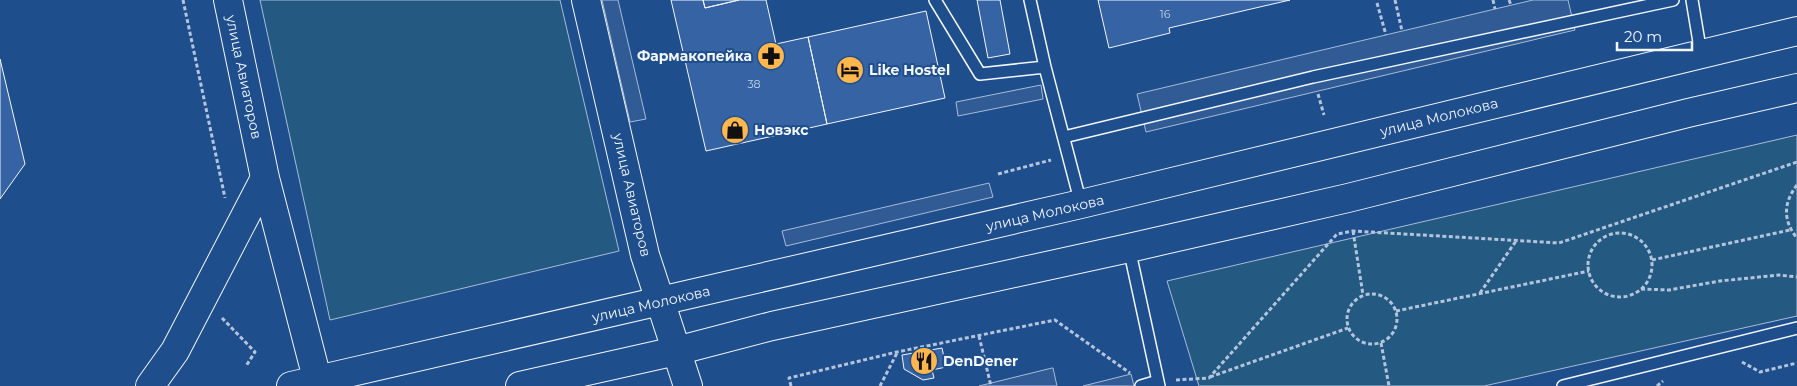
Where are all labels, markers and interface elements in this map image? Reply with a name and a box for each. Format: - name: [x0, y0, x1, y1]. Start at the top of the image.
- house number: 16: [1160, 7, 1171, 21]
- street label: улица Авиаторов: [222, 12, 266, 141]
- scale bar: [1617, 20, 1692, 52]
- text: 20 m: [1624, 27, 1662, 46]
- pharmacy icon: Фармакопейка: [756, 41, 786, 71]
- place label: Фармакопейка: [637, 47, 752, 65]
- hotel icon: Like Hostel: [835, 55, 865, 85]
- place label: Like Hostel: [869, 61, 950, 79]
- house number: 38: [747, 77, 761, 91]
- street label: улица Молокова: [1377, 94, 1500, 141]
- shop icon: Новэкс: [720, 115, 750, 145]
- place label: Новэкс: [754, 121, 809, 139]
- street label: улица Авиаторов: [609, 130, 655, 259]
- street label: улица Молокова: [983, 191, 1106, 236]
- street label: улица Молокова: [589, 282, 712, 327]
- restaurant icon: DenDener: [909, 346, 939, 376]
- place label: DenDener: [943, 352, 1018, 370]

